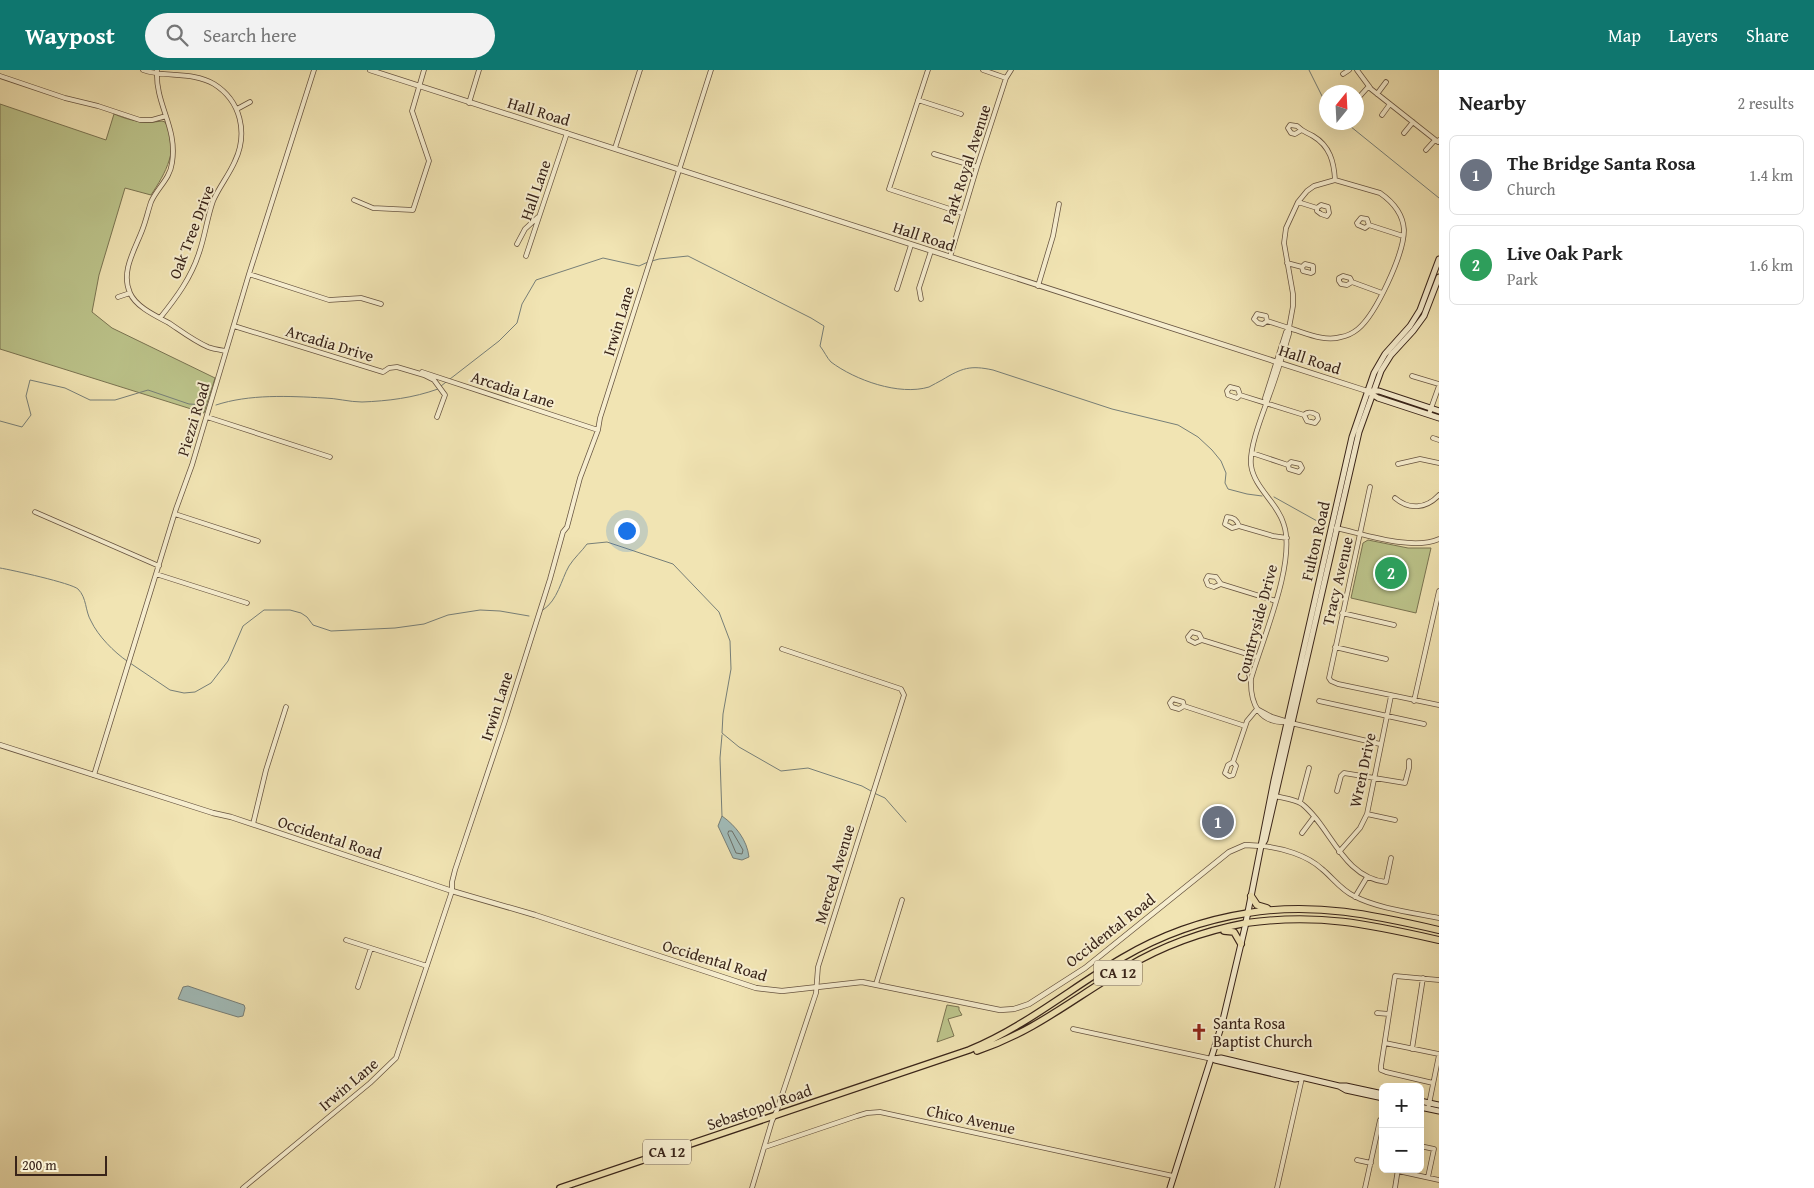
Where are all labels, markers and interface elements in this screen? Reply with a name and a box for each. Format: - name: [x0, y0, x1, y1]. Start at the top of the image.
- search box: [145, 13, 495, 58]
- text: Waypost: [25, 18, 115, 53]
- icon: search: [163, 21, 191, 49]
- text: Search here: [203, 21, 297, 49]
- text: Map: [1608, 22, 1641, 49]
- text: Layers: [1669, 22, 1718, 49]
- text: Share: [1746, 22, 1789, 49]
- north arrow: [1319, 85, 1364, 130]
- text: Nearby: [1459, 87, 1526, 118]
- street label: Hall Road: [505, 90, 574, 132]
- text: 2 results: [1737, 91, 1794, 115]
- street label: Park Royal Avenue: [935, 101, 997, 227]
- text: The Bridge Santa Rosa: [1507, 149, 1696, 177]
- street label: Hall Lane: [513, 157, 557, 223]
- text: 1: [1472, 163, 1480, 187]
- text: 1.4 km: [1749, 163, 1793, 187]
- text: Church: [1507, 177, 1556, 201]
- street label: Oak Tree Drive: [162, 182, 220, 282]
- street label: Hall Road: [890, 215, 959, 257]
- text: Live Oak Park: [1507, 239, 1623, 267]
- text: 2: [1472, 253, 1480, 277]
- text: 1.6 km: [1749, 253, 1793, 277]
- text: Park: [1507, 267, 1538, 291]
- street label: Irwin Lane: [596, 283, 640, 359]
- street label: Arcadia Drive: [283, 318, 377, 368]
- street label: Hall Road: [1276, 338, 1345, 380]
- street label: Arcadia Lane: [468, 364, 558, 414]
- street label: Piezzi Road: [170, 379, 216, 459]
- street label: Fulton Road: [1294, 499, 1336, 583]
- your location: [614, 518, 640, 544]
- street label: Tracy Avenue: [1315, 534, 1359, 628]
- pin: 2: [1375, 554, 1407, 592]
- street label: Countryside Drive: [1229, 561, 1283, 685]
- street label: Irwin Lane: [474, 668, 518, 744]
- street label: Wren Drive: [1342, 730, 1382, 810]
- pin: 1: [1202, 803, 1234, 841]
- street label: Occidental Road: [275, 809, 386, 865]
- street label: Merced Avenue: [807, 821, 861, 927]
- street label: Occidental Road: [1060, 887, 1160, 973]
- street label: Occidental Road: [660, 933, 771, 987]
- road number: CA 12: [1094, 960, 1142, 986]
- place label: Santa Rosa Baptist Church: [1213, 1011, 1312, 1053]
- church icon: Santa Rosa Baptist Church: [1189, 1022, 1209, 1042]
- street label: Irwin Lane: [313, 1052, 383, 1116]
- street label: Sebastopol Road: [703, 1078, 815, 1136]
- map controls: [1379, 1083, 1424, 1173]
- button: +: [1379, 1083, 1424, 1128]
- street label: Chico Avenue: [924, 1098, 1018, 1140]
- button: −: [1379, 1128, 1424, 1173]
- road number: CA 12: [643, 1140, 691, 1164]
- scale bar: [15, 1153, 108, 1176]
- text: 200 m: [22, 1155, 57, 1175]

